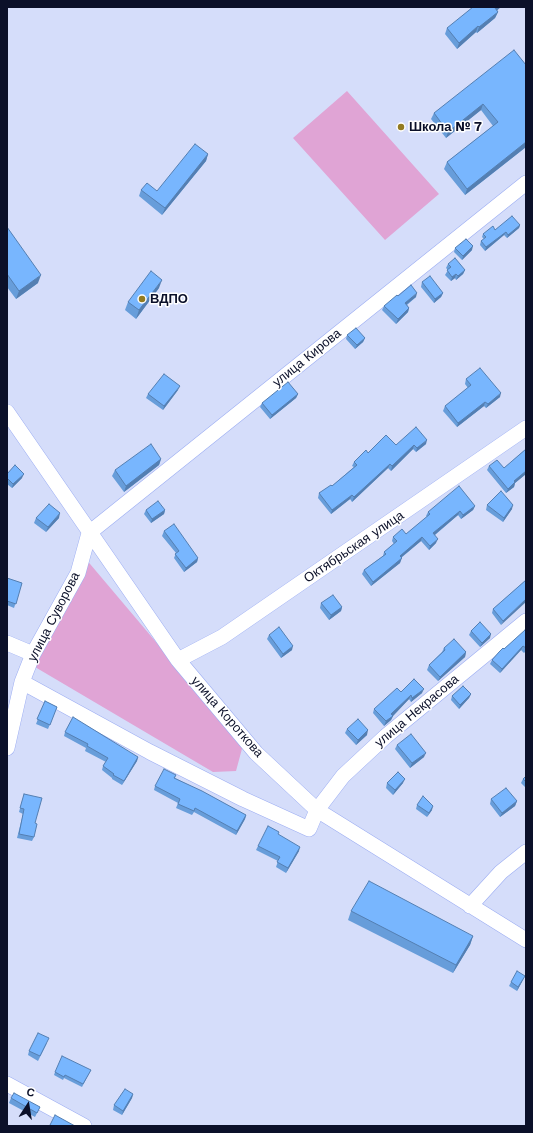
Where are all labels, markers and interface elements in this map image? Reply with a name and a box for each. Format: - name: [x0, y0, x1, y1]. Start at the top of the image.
- place label: Школа № 7: [409, 119, 482, 135]
- marker: Школа № 7: [396, 122, 406, 132]
- place label: ВДПО: [150, 291, 188, 307]
- marker: ВДПО: [137, 294, 147, 304]
- street label: улица Кирова: [270, 326, 344, 390]
- street label: Октябрьская улица: [301, 508, 407, 586]
- street label: улица Суворова: [25, 570, 83, 664]
- street label: улица Некрасова: [372, 671, 462, 751]
- street label: улица Короткова: [188, 673, 266, 761]
- north arrow: [8, 1085, 48, 1125]
- text: С: [25, 1086, 36, 1100]

